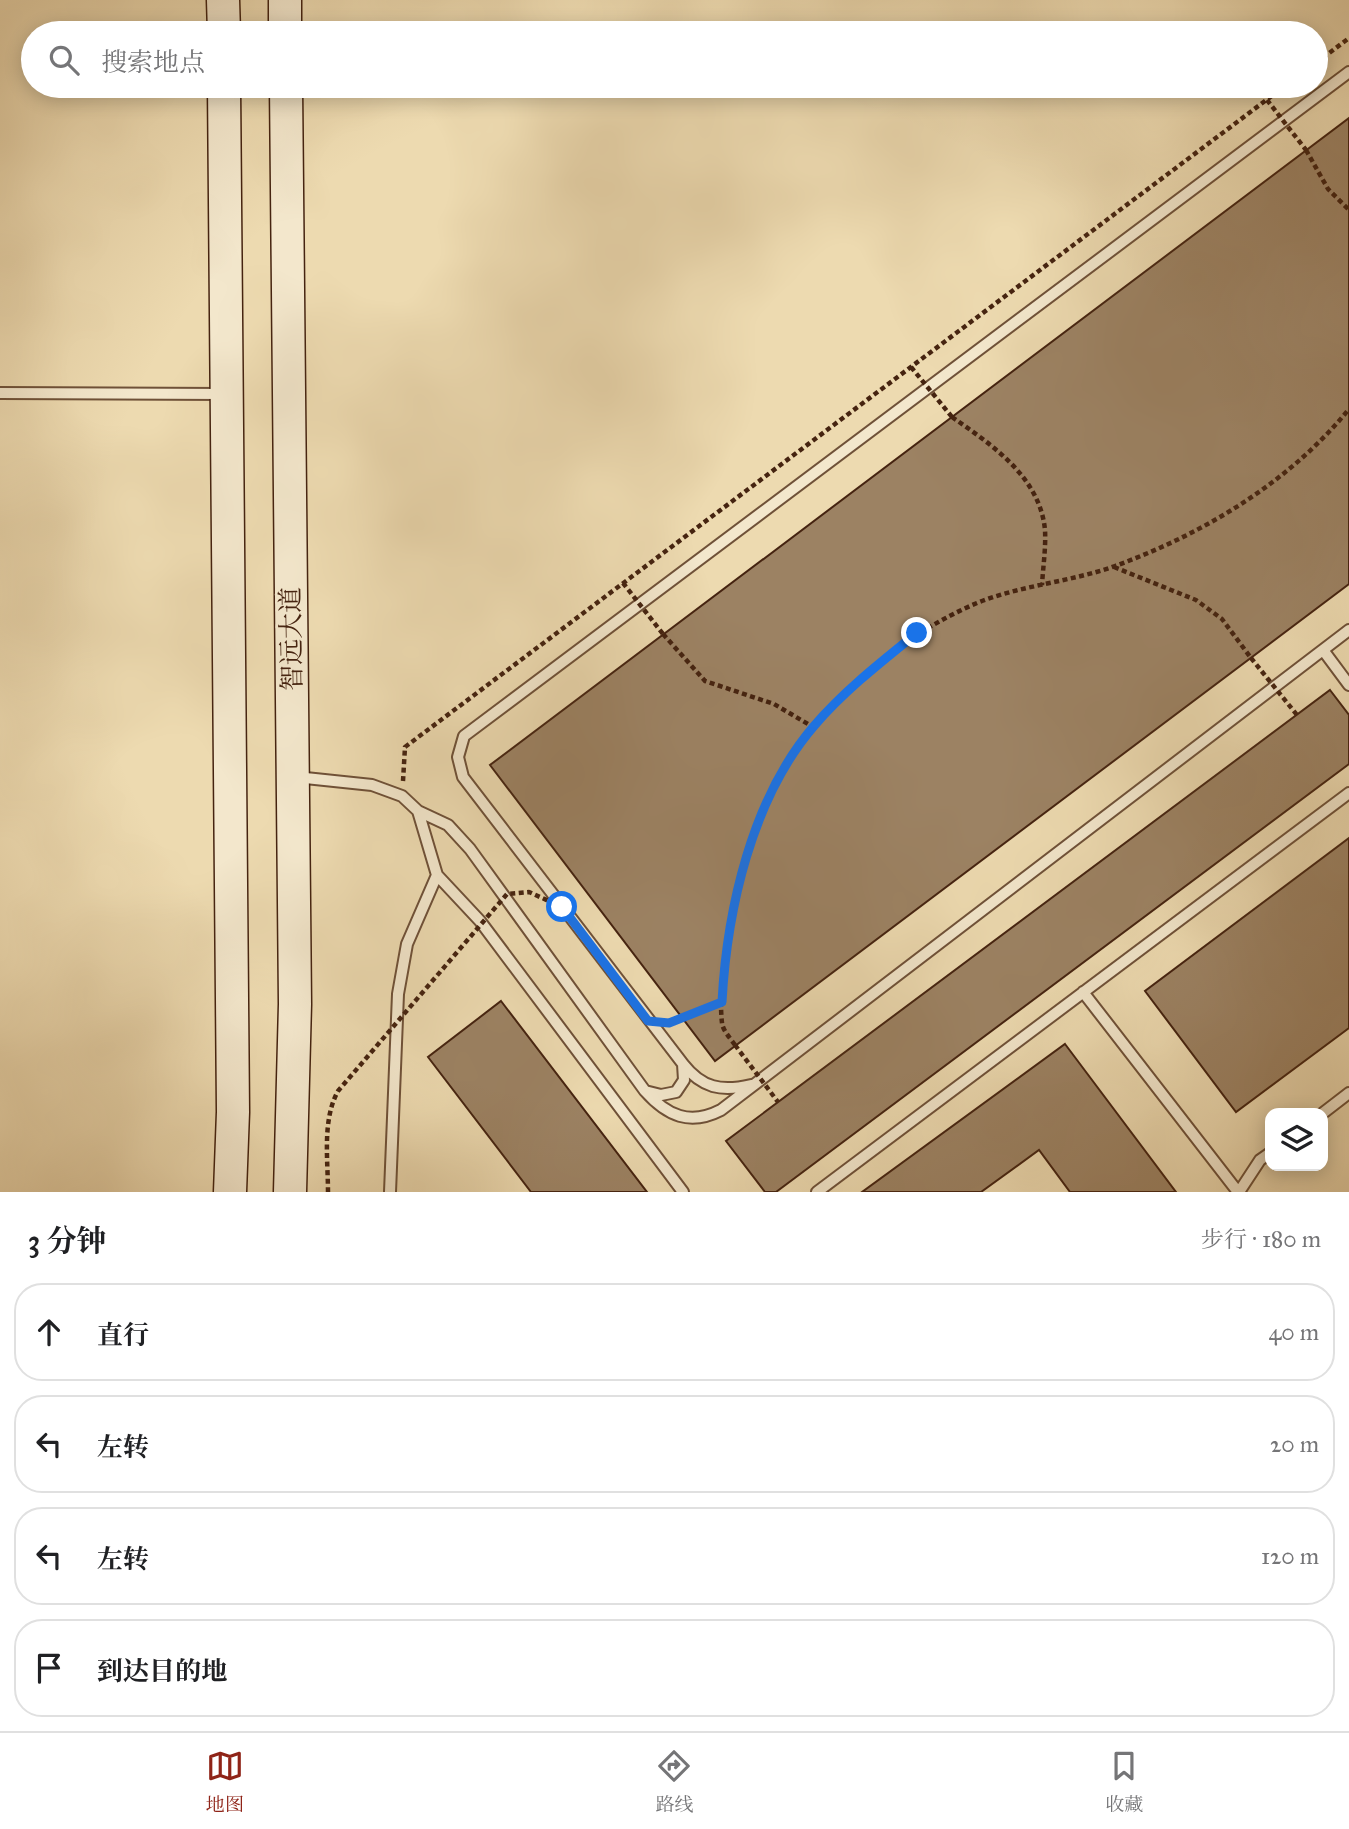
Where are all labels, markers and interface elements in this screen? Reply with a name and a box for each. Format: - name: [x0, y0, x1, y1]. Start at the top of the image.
- search box: [21, 21, 1328, 98]
- icon: search: [45, 41, 83, 79]
- text: 搜索地点: [101, 46, 205, 78]
- street label: 智远大道: [274, 587, 308, 691]
- route end: [901, 617, 932, 648]
- route start: [546, 891, 577, 922]
- map controls: [1265, 1108, 1328, 1171]
- button: layers: [1265, 1108, 1328, 1171]
- text: 3 分钟: [28, 1223, 106, 1259]
- text: 步行 · 180 m: [1201, 1225, 1321, 1253]
- icon: ahead: [30, 1313, 68, 1351]
- text: 40 m: [1269, 1318, 1319, 1346]
- text: 直行: [97, 1319, 149, 1351]
- icon: left: [30, 1425, 68, 1463]
- text: 20 m: [1270, 1430, 1319, 1458]
- text: 左转: [97, 1431, 149, 1463]
- icon: left: [30, 1537, 68, 1575]
- text: 120 m: [1261, 1542, 1319, 1570]
- text: 左转: [97, 1543, 149, 1575]
- icon: arrive: [30, 1649, 68, 1687]
- text: 到达目的地: [97, 1655, 227, 1687]
- tab: 地图: [206, 1747, 244, 1816]
- tab: 路线: [655, 1747, 693, 1816]
- tab: 收藏: [1105, 1747, 1143, 1816]

